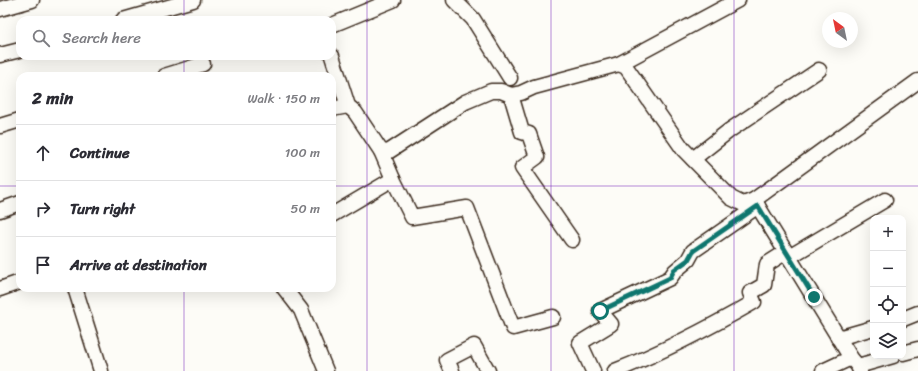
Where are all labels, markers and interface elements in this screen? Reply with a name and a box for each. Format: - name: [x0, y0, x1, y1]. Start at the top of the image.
- north arrow: [822, 12, 858, 48]
- search box: [16, 16, 336, 60]
- text: Search here: [62, 25, 141, 51]
- icon: search: [30, 27, 52, 49]
- text: 2 min: [32, 83, 73, 113]
- text: Walk · 150 m: [247, 87, 320, 110]
- text: Continue: [70, 140, 130, 166]
- text: 100 m: [285, 141, 320, 164]
- icon: ahead: [32, 142, 54, 164]
- text: Turn right: [70, 196, 135, 222]
- text: 50 m: [290, 197, 320, 220]
- icon: right: [32, 198, 54, 220]
- map controls: [870, 215, 906, 359]
- button: +: [870, 215, 906, 251]
- button: −: [870, 251, 906, 287]
- text: Arrive at destination: [70, 252, 207, 278]
- icon: arrive: [32, 254, 54, 276]
- button: locate: [870, 287, 906, 323]
- route end: [805, 288, 823, 306]
- route start: [591, 302, 609, 320]
- button: layers: [870, 323, 906, 359]

